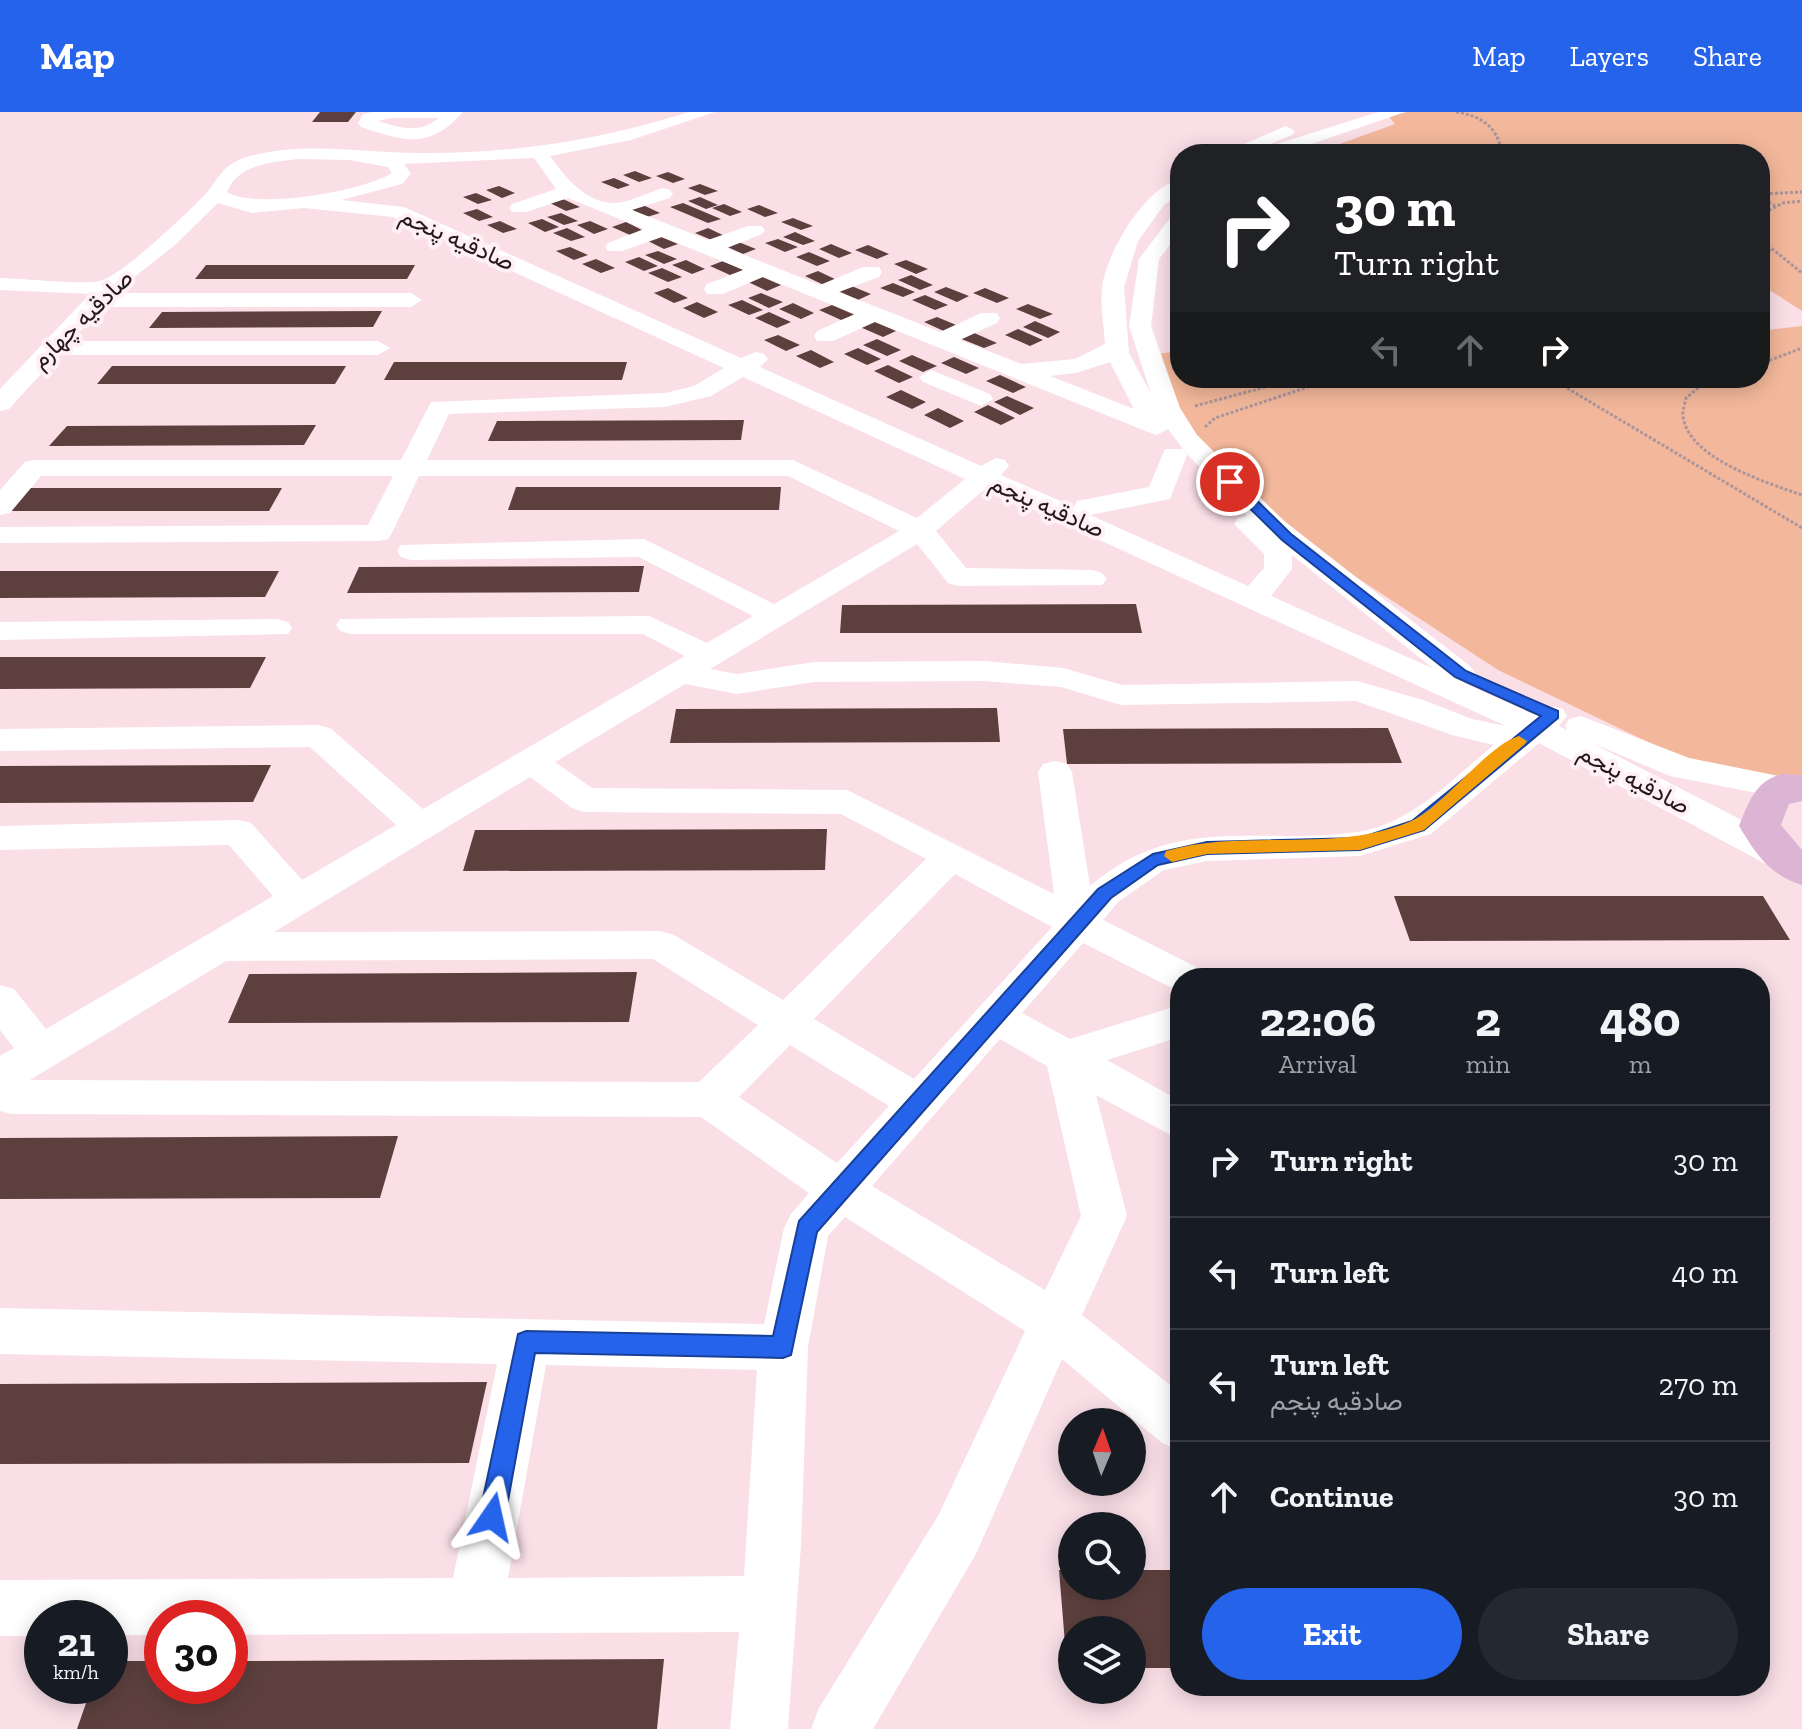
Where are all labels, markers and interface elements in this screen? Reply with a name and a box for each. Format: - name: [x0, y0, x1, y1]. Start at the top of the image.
- text: Map: [40, 33, 115, 79]
- text: Map: [1472, 40, 1526, 73]
- text: Layers: [1570, 40, 1649, 73]
- text: Share: [1693, 40, 1762, 73]
- text: 30 m: [1334, 173, 1456, 240]
- icon: right: [1202, 176, 1306, 280]
- street label: صادقیه پنجم: [395, 200, 519, 279]
- text: Turn right: [1334, 241, 1499, 284]
- street label: صادقیه چهارم: [25, 263, 140, 376]
- icon: left: [1364, 328, 1408, 372]
- icon: ahead: [1448, 328, 1492, 372]
- icon: right: [1532, 328, 1576, 372]
- pin: [1196, 448, 1264, 516]
- icon: arrive: [1208, 460, 1252, 504]
- street label: صادقیه پنجم: [985, 467, 1109, 546]
- street label: صادقیه پنجم: [1572, 737, 1695, 822]
- text: 22:06: [1259, 991, 1376, 1048]
- text: 2: [1475, 991, 1501, 1048]
- text: 480: [1600, 991, 1681, 1048]
- text: Arrival: [1279, 1048, 1357, 1080]
- text: min: [1466, 1048, 1510, 1080]
- text: m: [1629, 1048, 1651, 1080]
- icon: right: [1202, 1139, 1246, 1183]
- text: Turn right: [1270, 1143, 1412, 1179]
- text: 30 m: [1673, 1143, 1738, 1179]
- icon: left: [1202, 1251, 1246, 1295]
- text: Turn left: [1270, 1255, 1389, 1291]
- text: 40 m: [1672, 1255, 1738, 1291]
- text: Turn left: [1270, 1347, 1389, 1383]
- icon: left: [1202, 1363, 1246, 1407]
- text: 270 m: [1658, 1367, 1738, 1403]
- text: صادقیه پنجم: [1270, 1385, 1403, 1417]
- north arrow: [1058, 1408, 1146, 1496]
- map controls: [1058, 1408, 1146, 1704]
- position arrow: [450, 1475, 534, 1559]
- icon: ahead: [1202, 1475, 1246, 1519]
- text: Continue: [1270, 1479, 1394, 1515]
- text: 30 m: [1673, 1479, 1738, 1515]
- button: search: [1058, 1512, 1146, 1600]
- button: Exit: [1202, 1588, 1462, 1680]
- button: Share: [1478, 1588, 1738, 1680]
- speed limit sign: 30: [144, 1600, 248, 1704]
- button: layers: [1058, 1616, 1146, 1704]
- text: 21: [57, 1618, 95, 1666]
- text: km/h: [53, 1660, 99, 1684]

